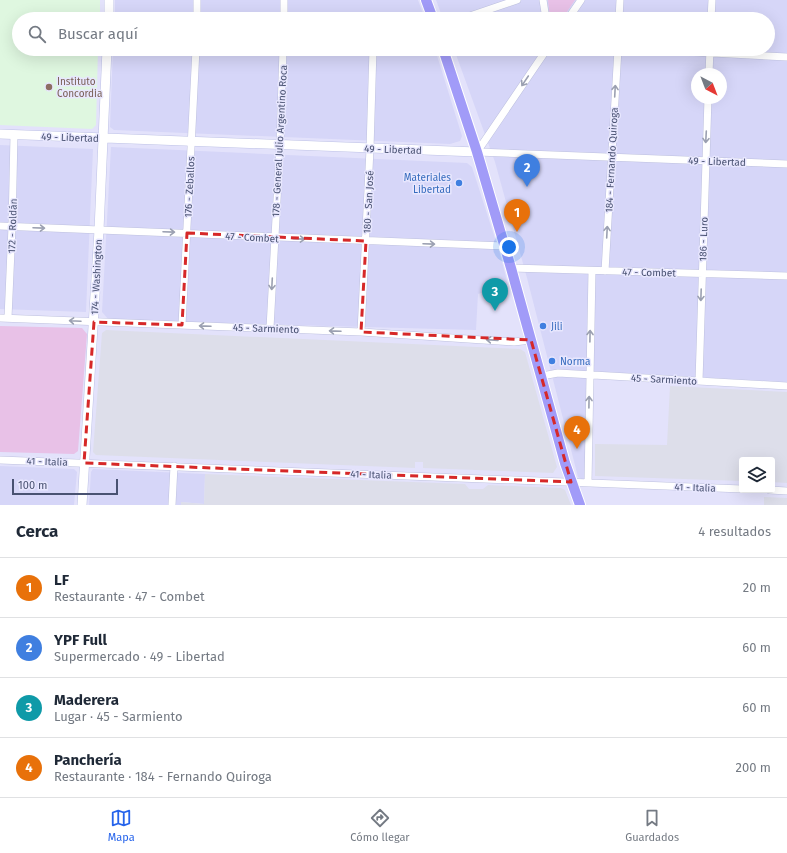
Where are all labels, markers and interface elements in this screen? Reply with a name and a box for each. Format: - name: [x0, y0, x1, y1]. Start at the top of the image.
- search box: [12, 12, 775, 56]
- icon: search: [26, 23, 48, 45]
- text: Buscar aquí: [58, 25, 138, 43]
- street label: 178 - General Julio Argentino Roca: [270, 65, 290, 217]
- north arrow: [691, 68, 727, 104]
- one-way arrow: [521, 75, 529, 86]
- place label: Instituto Concordia: [57, 76, 102, 100]
- marker: Instituto Concordia: [44, 82, 54, 92]
- one-way arrow: [612, 85, 619, 98]
- street label: 184 - Fernando Quiroga: [603, 107, 621, 213]
- one-way arrow: [703, 130, 710, 143]
- street label: 49 - Libertad: [41, 131, 99, 145]
- street label: 49 - Libertad: [364, 143, 422, 157]
- pin: 2: [514, 154, 540, 187]
- street label: 49 - Libertad: [688, 155, 746, 169]
- street label: 176 - Zeballos: [182, 156, 198, 218]
- street label: 180 - San José: [361, 170, 377, 234]
- place label: Materiales Libertad: [404, 172, 451, 196]
- marker: Materiales Libertad: [454, 178, 464, 188]
- street label: 172 - Roldán: [6, 198, 20, 254]
- pin: 1: [504, 199, 530, 232]
- street label: 186 - Luro: [697, 216, 711, 262]
- one-way arrow: [32, 224, 45, 231]
- one-way arrow: [604, 226, 611, 239]
- one-way arrow: [162, 228, 175, 236]
- street label: 47 - Combet: [225, 231, 279, 245]
- one-way arrow: [292, 235, 305, 243]
- your location: [499, 237, 519, 257]
- street label: 174 - Washington: [89, 239, 105, 315]
- one-way arrow: [422, 240, 435, 247]
- street label: 47 - Combet: [622, 267, 676, 279]
- one-way arrow: [268, 277, 276, 290]
- pin: 3: [482, 278, 508, 311]
- one-way arrow: [697, 288, 705, 301]
- one-way arrow: [69, 317, 82, 325]
- marker: Jili: [538, 321, 548, 331]
- place label: Jili: [551, 321, 563, 333]
- one-way arrow: [199, 322, 212, 330]
- street label: 45 - Sarmiento: [233, 322, 299, 336]
- one-way arrow: [329, 327, 342, 334]
- one-way arrow: [587, 330, 594, 343]
- one-way arrow: [486, 337, 499, 344]
- marker: Norma: [547, 356, 557, 366]
- place label: Norma: [560, 356, 591, 368]
- street label: 45 - Sarmiento: [631, 372, 698, 388]
- one-way arrow: [585, 396, 593, 409]
- pin: 4: [564, 416, 590, 449]
- street label: 41 - Italia: [26, 455, 68, 469]
- map controls: [739, 457, 775, 493]
- button: layers: [739, 457, 775, 493]
- street label: 41 - Italia: [350, 468, 392, 482]
- scale bar: [12, 477, 118, 496]
- text: 100 m: [18, 479, 47, 492]
- street label: 41 - Italia: [674, 481, 716, 495]
- text: Cerca: [16, 521, 58, 542]
- text: 4 resultados: [698, 524, 771, 539]
- text: LF: [54, 571, 69, 589]
- text: 1: [26, 580, 32, 595]
- text: 20 m: [743, 580, 771, 595]
- text: Restaurante · 47 - Combet: [54, 589, 205, 604]
- text: YPF Full: [54, 631, 107, 649]
- text: 2: [26, 640, 32, 655]
- text: 60 m: [742, 640, 771, 655]
- text: Supermercado · 49 - Libertad: [54, 649, 225, 664]
- text: Maderera: [54, 691, 119, 709]
- text: 3: [26, 700, 32, 715]
- text: 60 m: [742, 700, 771, 715]
- text: Lugar · 45 - Sarmiento: [54, 709, 183, 724]
- text: Panchería: [54, 751, 122, 769]
- text: 4: [25, 760, 33, 775]
- text: 200 m: [735, 760, 771, 775]
- text: Restaurante · 184 - Fernando Quiroga: [54, 769, 272, 784]
- tab: Mapa: [108, 807, 135, 844]
- tab: Cómo llegar: [350, 807, 410, 844]
- tab: Guardados: [625, 807, 679, 844]

